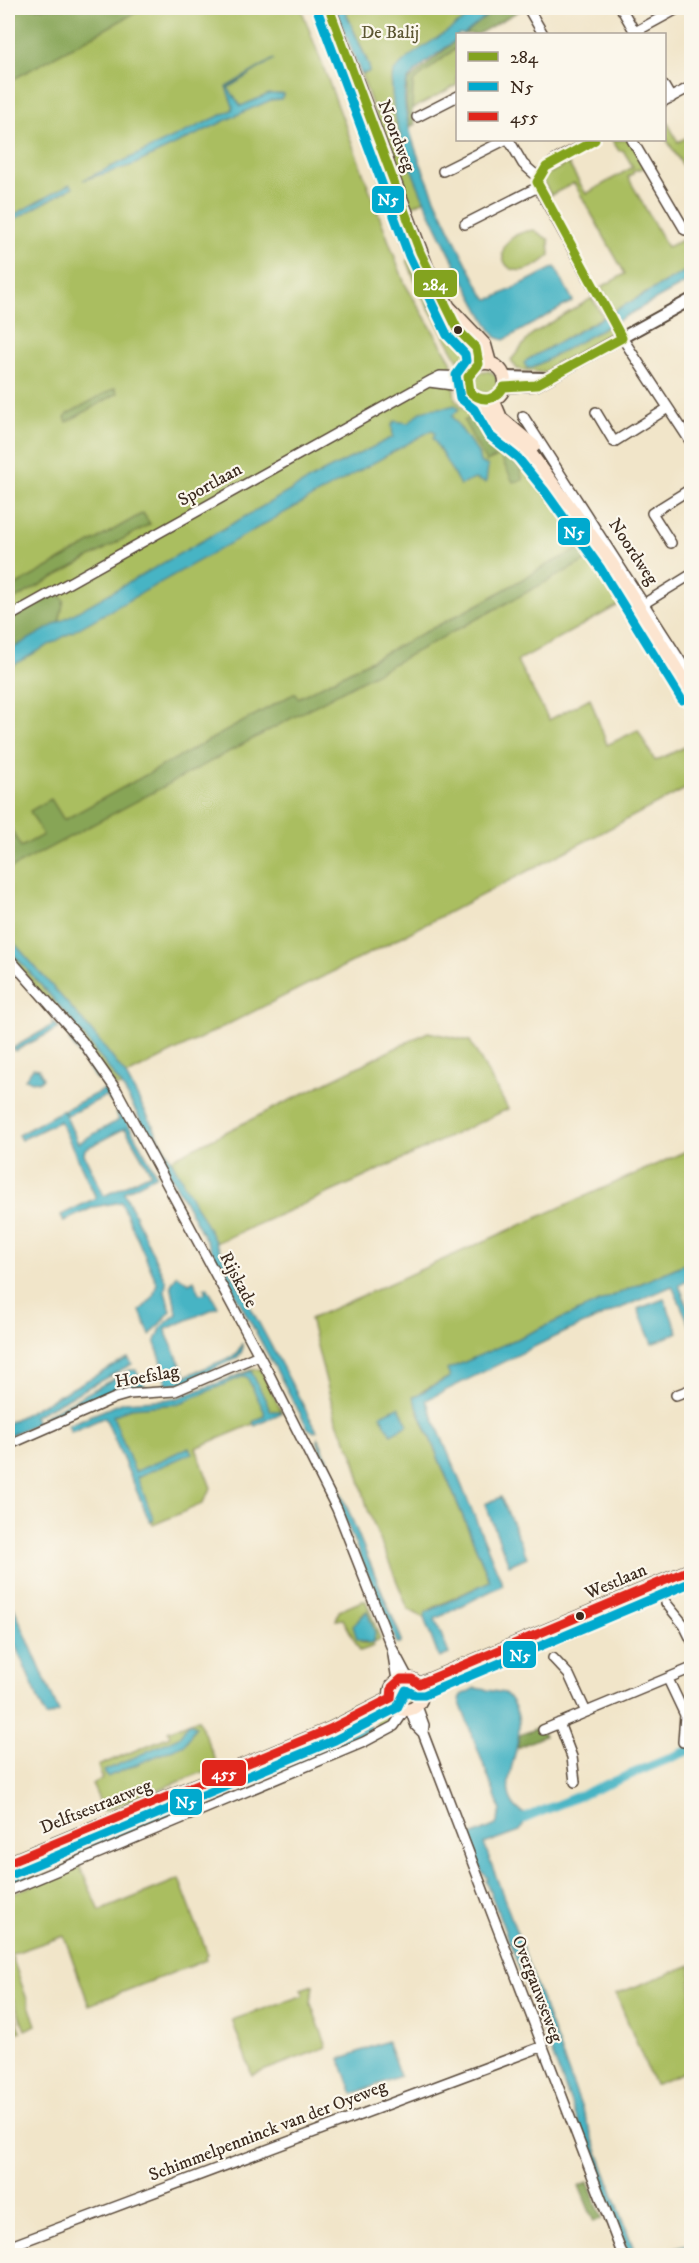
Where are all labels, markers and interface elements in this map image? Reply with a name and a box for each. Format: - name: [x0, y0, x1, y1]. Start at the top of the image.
- park label: De Balij: [361, 22, 419, 44]
- legend: [456, 33, 666, 141]
- text: 284: [510, 47, 539, 69]
- text: N5: [510, 77, 534, 99]
- street label: Noordweg: [372, 97, 420, 175]
- text: 455: [510, 107, 538, 129]
- line badge: N5: [371, 185, 405, 214]
- text: N5: [377, 190, 399, 210]
- line badge: 284: [413, 269, 458, 298]
- text: 284: [422, 275, 448, 295]
- unlabelled marker: [452, 324, 464, 336]
- street label: Sportlaan: [174, 458, 246, 512]
- street label: Noordweg: [603, 515, 663, 590]
- line badge: N5: [557, 517, 591, 546]
- text: N5: [563, 523, 585, 543]
- street label: Rijskade: [214, 1248, 262, 1312]
- street label: Hoefslag: [113, 1361, 181, 1393]
- street label: Westlaan: [581, 1559, 651, 1605]
- unlabelled marker: [574, 1610, 586, 1622]
- line badge: N5: [502, 1640, 537, 1669]
- text: N5: [509, 1646, 531, 1666]
- line badge: 455: [201, 1759, 247, 1787]
- text: 455: [210, 1764, 237, 1784]
- street label: Delftsestraatweg: [37, 1775, 155, 1839]
- line badge: N5: [169, 1788, 203, 1816]
- text: N5: [175, 1793, 197, 1813]
- street label: Overgauwseweg: [507, 1933, 568, 2046]
- street label: Schimmelpenninck van der Oyeweg: [146, 2075, 390, 2187]

